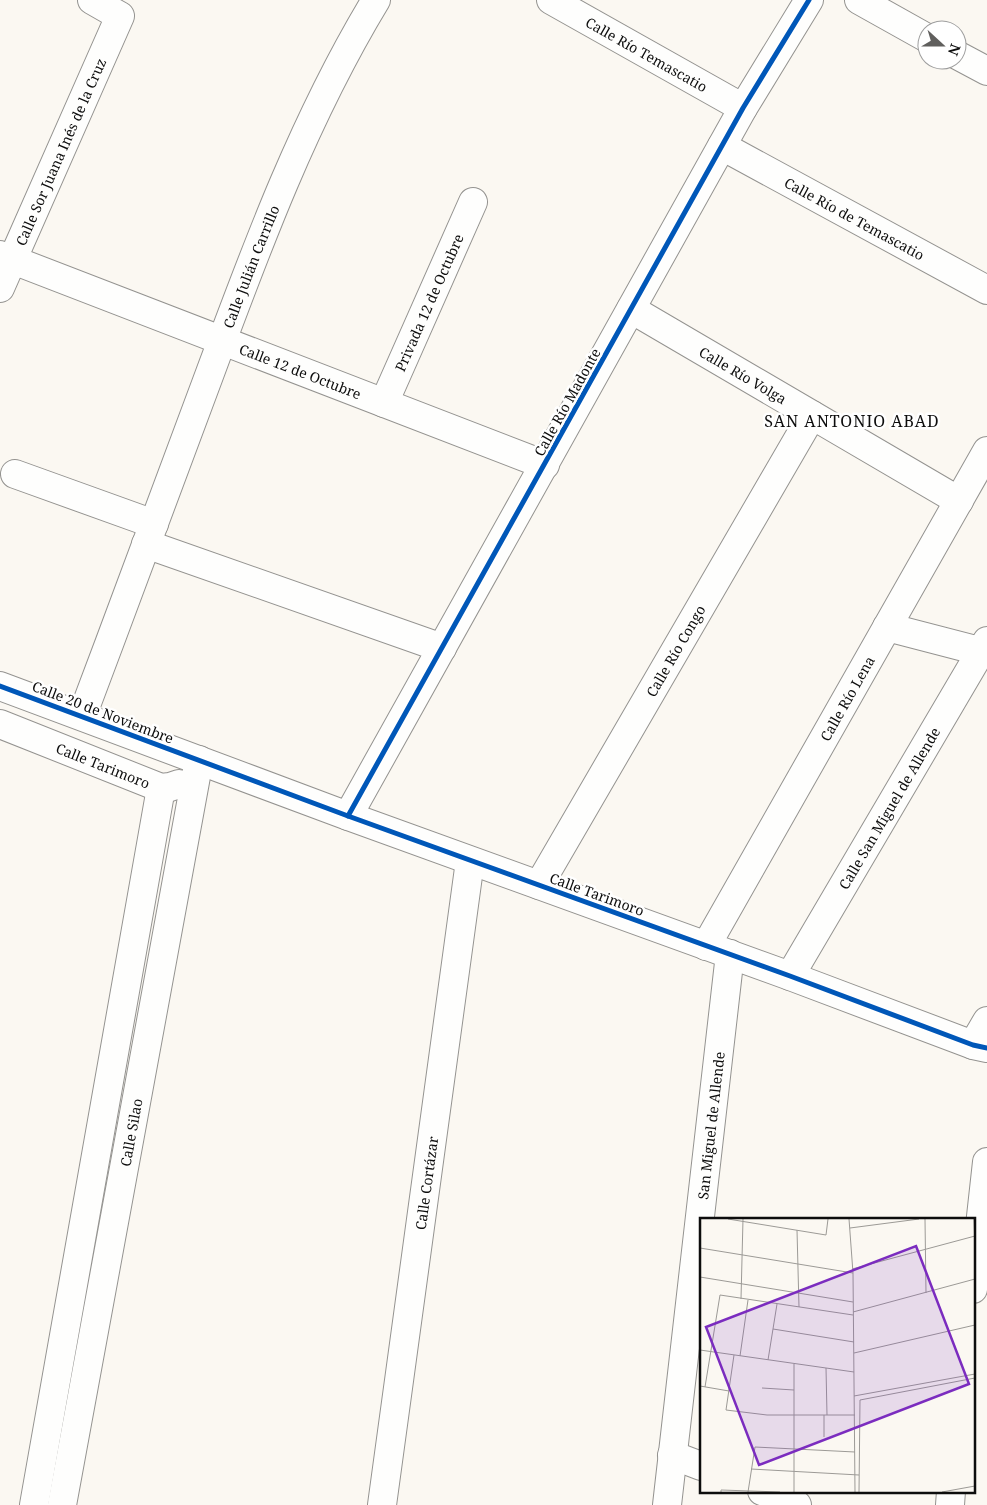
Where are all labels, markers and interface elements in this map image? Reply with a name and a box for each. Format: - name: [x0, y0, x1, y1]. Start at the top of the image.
- street label: Calle Río Temascatio: [583, 12, 711, 96]
- north arrow: [917, 20, 967, 70]
- text: N: [944, 41, 965, 58]
- street label: Calle Sor Juana Inés de la Cruz: [10, 55, 110, 248]
- street label: Calle Río de Temascatio: [781, 172, 928, 264]
- street label: Calle Julián Carrillo: [218, 202, 283, 331]
- street label: Privada 12 de Octubre: [390, 231, 467, 374]
- street label: Calle 12 de Octubre: [237, 339, 364, 403]
- street label: Calle Río Volga: [696, 342, 790, 408]
- street label: Calle Río Madonte: [529, 345, 605, 459]
- district label: SAN ANTONIO ABAD: [764, 410, 940, 432]
- street label: Calle Río Congo: [641, 601, 709, 700]
- street label: Calle Río Lena: [815, 652, 878, 744]
- street label: Calle 20 de Noviembre: [30, 676, 176, 748]
- street label: Calle San Miguel de Allende: [834, 723, 944, 892]
- street label: Calle Tarimoro: [53, 738, 153, 792]
- street label: Calle Tarimoro: [547, 868, 647, 920]
- street label: San Miguel de Allende: [693, 1051, 728, 1200]
- street label: Calle Silao: [115, 1097, 146, 1168]
- street label: Calle Cortázar: [410, 1135, 442, 1231]
- inset map: [700, 1218, 974, 1492]

